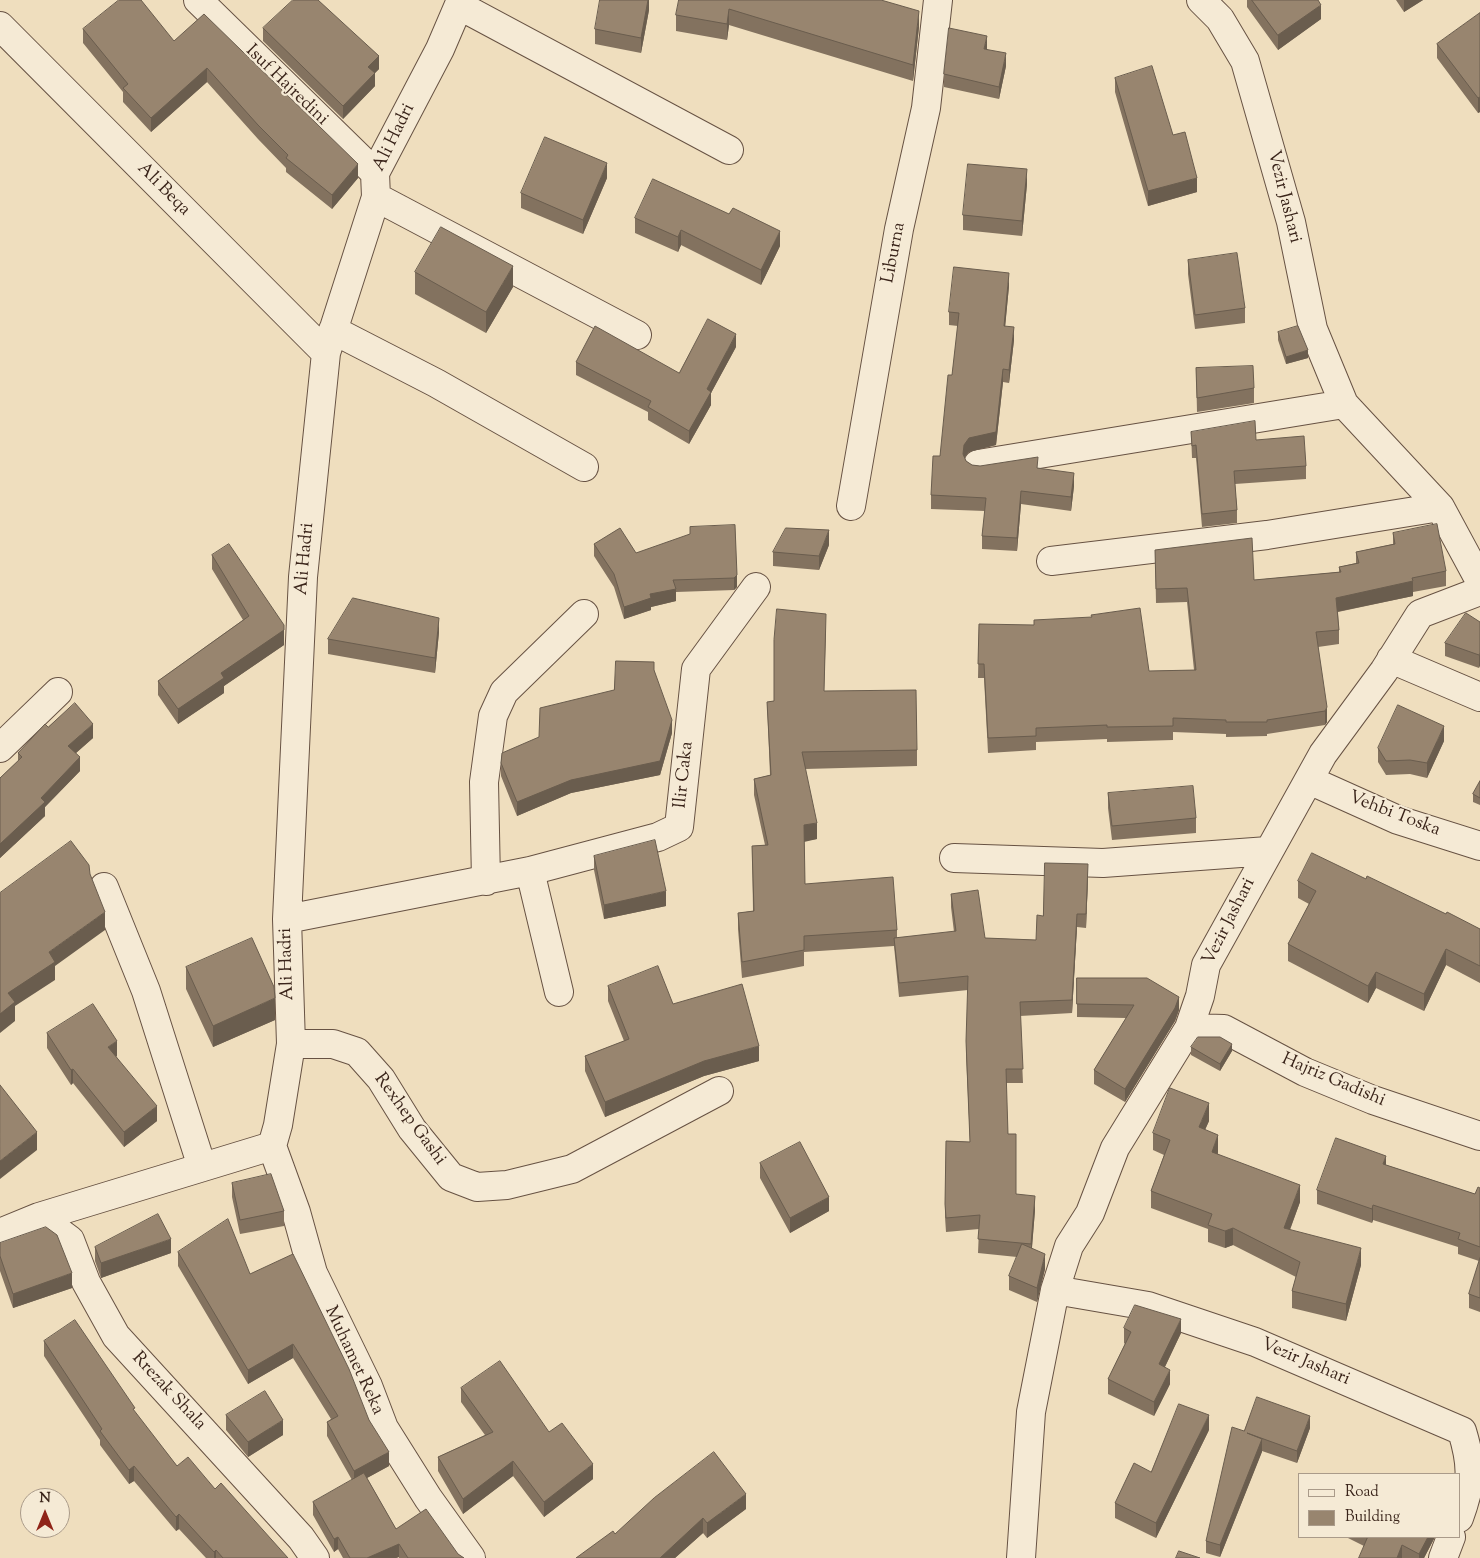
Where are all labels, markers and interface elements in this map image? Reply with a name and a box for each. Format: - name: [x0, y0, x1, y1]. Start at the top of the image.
- street label: Isuf Hajredini: [240, 41, 332, 131]
- street label: Ali Hadri: [369, 101, 421, 175]
- street label: Vezir Jashari: [1261, 148, 1305, 246]
- street label: Ali Beqa: [132, 159, 194, 221]
- street label: Liburna: [879, 221, 911, 285]
- street label: Ali Hadri: [292, 522, 320, 596]
- street label: Ilir Caka: [671, 740, 699, 810]
- street label: Vehbi Toska: [1345, 788, 1443, 842]
- street label: Vezir Jashari: [1199, 875, 1261, 969]
- street label: Ali Hadri: [276, 927, 300, 1001]
- street label: Hajriz Gadishi: [1278, 1049, 1388, 1113]
- street label: Rexhep Gashi: [368, 1070, 450, 1170]
- street label: Muhamet Reka: [318, 1303, 388, 1419]
- street label: Vezir Jashari: [1257, 1335, 1353, 1391]
- street label: Rrezak Shala: [126, 1348, 210, 1436]
- legend: [1298, 1473, 1460, 1538]
- text: Road: [1345, 1482, 1379, 1503]
- north arrow: [20, 1488, 70, 1538]
- text: N: [39, 1489, 51, 1509]
- text: Building: [1345, 1507, 1400, 1528]

